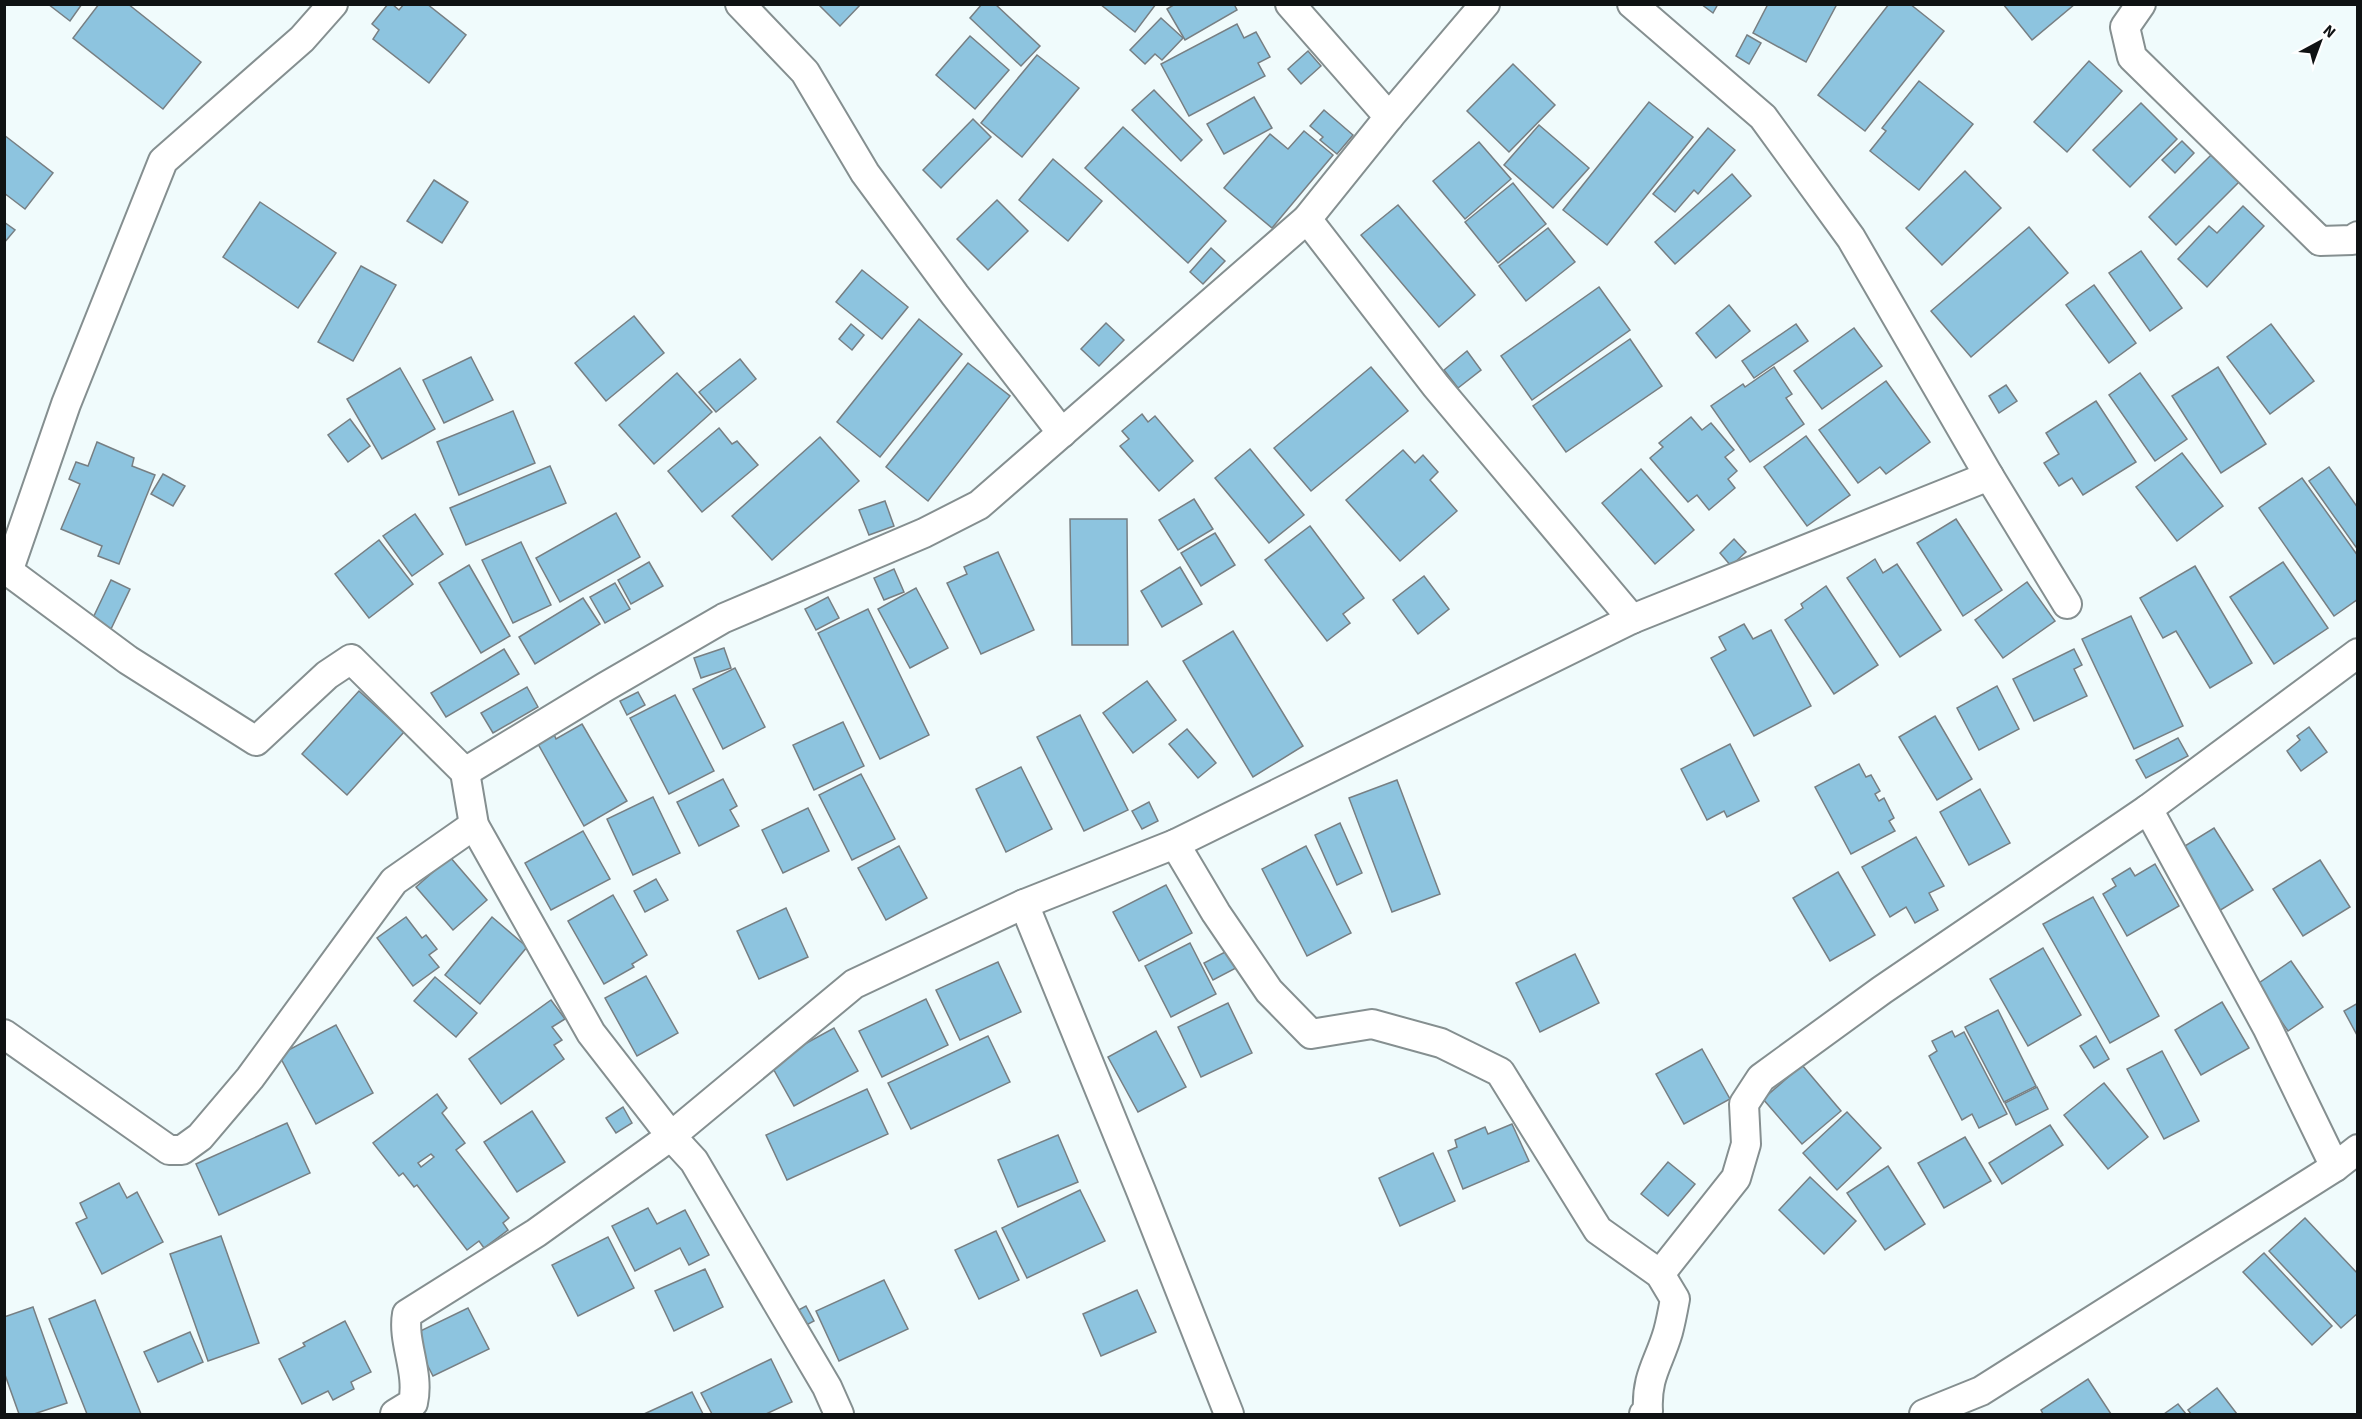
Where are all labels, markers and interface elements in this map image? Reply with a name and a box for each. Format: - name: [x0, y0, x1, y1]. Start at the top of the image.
- north arrow: [2290, 12, 2350, 72]
- text: N: [2318, 20, 2340, 43]

